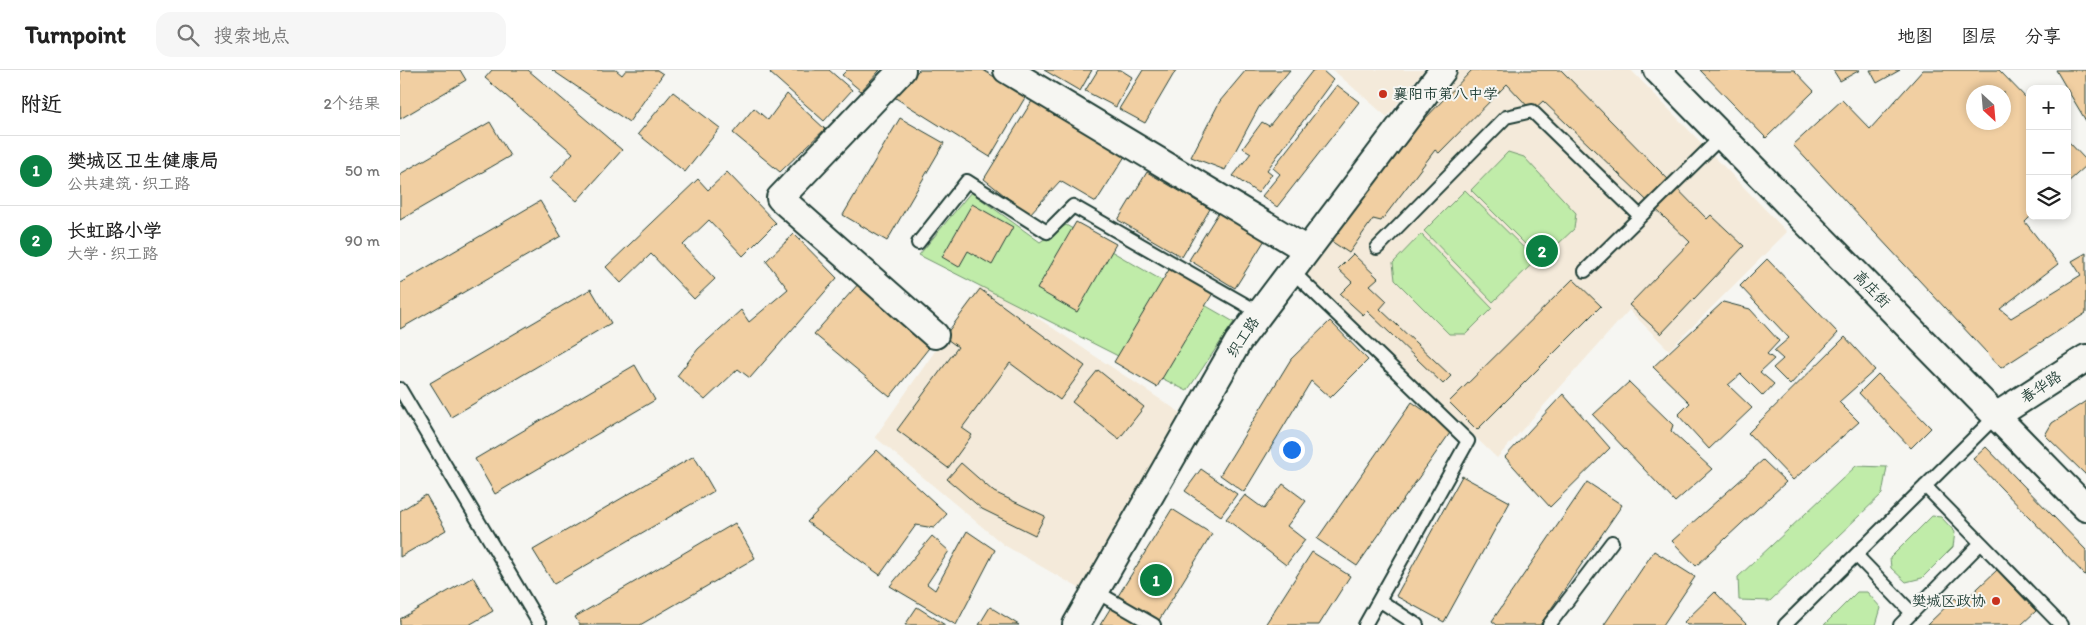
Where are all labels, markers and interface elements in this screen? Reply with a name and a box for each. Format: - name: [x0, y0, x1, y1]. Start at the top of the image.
- search box: [156, 12, 506, 57]
- text: Turnpoint: [25, 20, 126, 49]
- icon: search: [174, 21, 202, 49]
- text: 搜索地点: [214, 24, 290, 47]
- text: 地图: [1897, 25, 1933, 47]
- text: 图层: [1961, 25, 1997, 47]
- text: 分享: [2025, 25, 2061, 47]
- place label: 襄阳市第八中学: [1393, 85, 1498, 103]
- north arrow: [1966, 85, 2011, 130]
- map controls: [2026, 85, 2071, 220]
- button: +: [2026, 85, 2071, 130]
- marker: 襄阳市第八中学: [1377, 88, 1389, 100]
- text: 附近: [20, 91, 62, 116]
- text: 2个结果: [324, 94, 380, 113]
- button: −: [2026, 130, 2071, 175]
- text: 樊城区卫生健康局: [67, 149, 219, 172]
- text: 1: [32, 161, 40, 180]
- text: 50 m: [345, 161, 380, 180]
- text: 公共建筑 · 织工路: [67, 174, 190, 193]
- button: layers: [2026, 175, 2071, 220]
- text: 长虹路小学: [67, 219, 162, 242]
- text: 2: [32, 231, 40, 250]
- text: 90 m: [345, 231, 380, 250]
- pin: 2: [1526, 232, 1558, 270]
- text: 大学 · 织工路: [67, 244, 158, 263]
- street label: 高庄街: [1850, 267, 1894, 311]
- street label: 织工路: [1223, 313, 1263, 361]
- street label: 春华路: [2017, 367, 2065, 407]
- your location: [1279, 437, 1305, 463]
- pin: 1: [1140, 561, 1172, 599]
- place label: 樊城区政协: [1911, 592, 1986, 610]
- marker: 樊城区政协: [1990, 595, 2002, 607]

